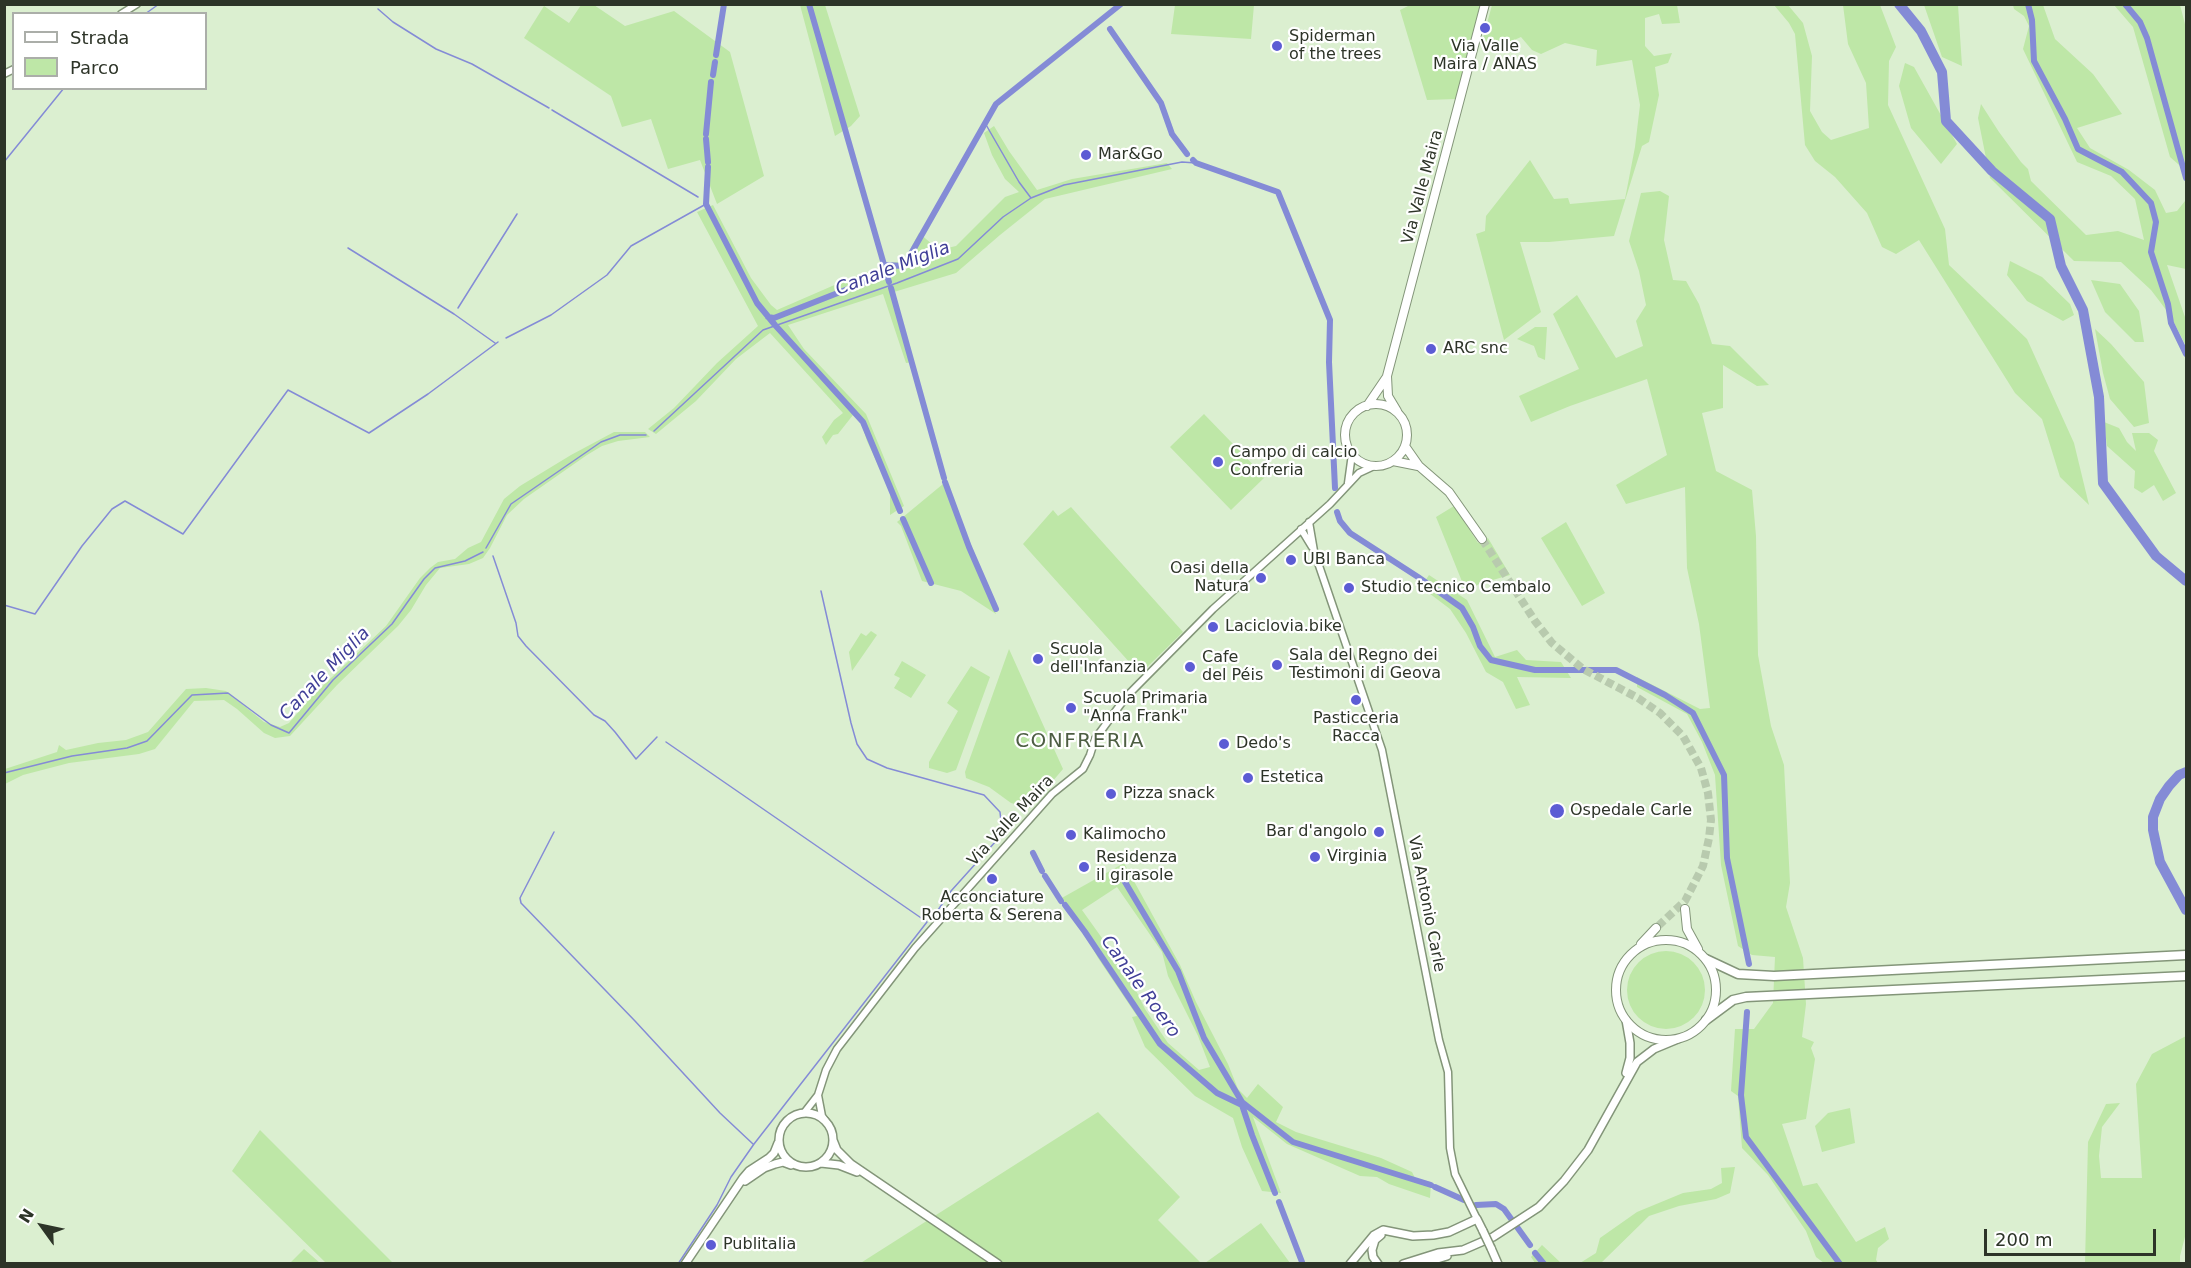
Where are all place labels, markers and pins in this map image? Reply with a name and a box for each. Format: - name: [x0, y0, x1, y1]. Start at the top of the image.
- marker: Via Valle Maira / ANAS: [1478, 21, 1492, 35]
- place label: Spiderman of the trees: [1289, 27, 1381, 65]
- place label: Via Valle Maira / ANAS: [1433, 37, 1537, 75]
- marker: Spiderman of the trees: [1270, 39, 1284, 53]
- place label: Mar&Go: [1098, 145, 1163, 165]
- marker: Mar&Go: [1079, 148, 1093, 162]
- place label: ARC snc: [1443, 339, 1508, 359]
- marker: ARC snc: [1424, 342, 1438, 356]
- place label: Campo di calcio Confreria: [1230, 443, 1357, 481]
- marker: Campo di calcio Confreria: [1211, 455, 1225, 469]
- place label: UBI Banca: [1303, 550, 1385, 570]
- marker: UBI Banca: [1284, 553, 1298, 567]
- place label: Oasi della Natura: [1170, 559, 1249, 597]
- marker: Oasi della Natura: [1254, 571, 1268, 585]
- place label: Studio tecnico Cembalo: [1361, 578, 1551, 598]
- marker: Studio tecnico Cembalo: [1342, 581, 1356, 595]
- place label: Laciclovia.bike: [1225, 617, 1342, 637]
- marker: Laciclovia.bike: [1206, 620, 1220, 634]
- place label: Scuola dell'Infanzia: [1050, 640, 1146, 678]
- place label: Sala del Regno dei Testimoni di Geova: [1289, 646, 1441, 684]
- place label: Cafe del Péis: [1202, 648, 1263, 686]
- marker: Scuola dell'Infanzia: [1031, 652, 1045, 666]
- marker: Sala del Regno dei Testimoni di Geova: [1270, 658, 1284, 672]
- marker: Cafe del Péis: [1183, 660, 1197, 674]
- place label: Scuola Primaria "Anna Frank": [1083, 689, 1208, 727]
- marker: Pasticceria Racca: [1349, 693, 1363, 707]
- marker: Scuola Primaria "Anna Frank": [1064, 701, 1078, 715]
- place label: Pasticceria Racca: [1313, 709, 1399, 747]
- place label: Dedo's: [1236, 734, 1291, 754]
- marker: Dedo's: [1217, 737, 1231, 751]
- place label: Estetica: [1260, 768, 1324, 788]
- marker: Estetica: [1241, 771, 1255, 785]
- place label: Pizza snack: [1123, 784, 1215, 804]
- marker: Pizza snack: [1104, 787, 1118, 801]
- place label: Ospedale Carle: [1570, 801, 1692, 821]
- marker: Ospedale Carle: [1548, 802, 1566, 820]
- place label: Bar d'angolo: [1266, 822, 1367, 842]
- place label: Kalimocho: [1083, 825, 1166, 845]
- marker: Bar d'angolo: [1372, 825, 1386, 839]
- marker: Kalimocho: [1064, 828, 1078, 842]
- place label: Virginia: [1327, 847, 1387, 867]
- place label: Residenza il girasole: [1096, 848, 1177, 886]
- marker: Virginia: [1308, 850, 1322, 864]
- marker: Residenza il girasole: [1077, 860, 1091, 874]
- marker: Acconciature Roberta & Serena: [985, 872, 999, 886]
- place label: Acconciature Roberta & Serena: [921, 888, 1063, 926]
- place label: Publitalia: [723, 1235, 796, 1255]
- marker: Publitalia: [704, 1238, 718, 1252]

